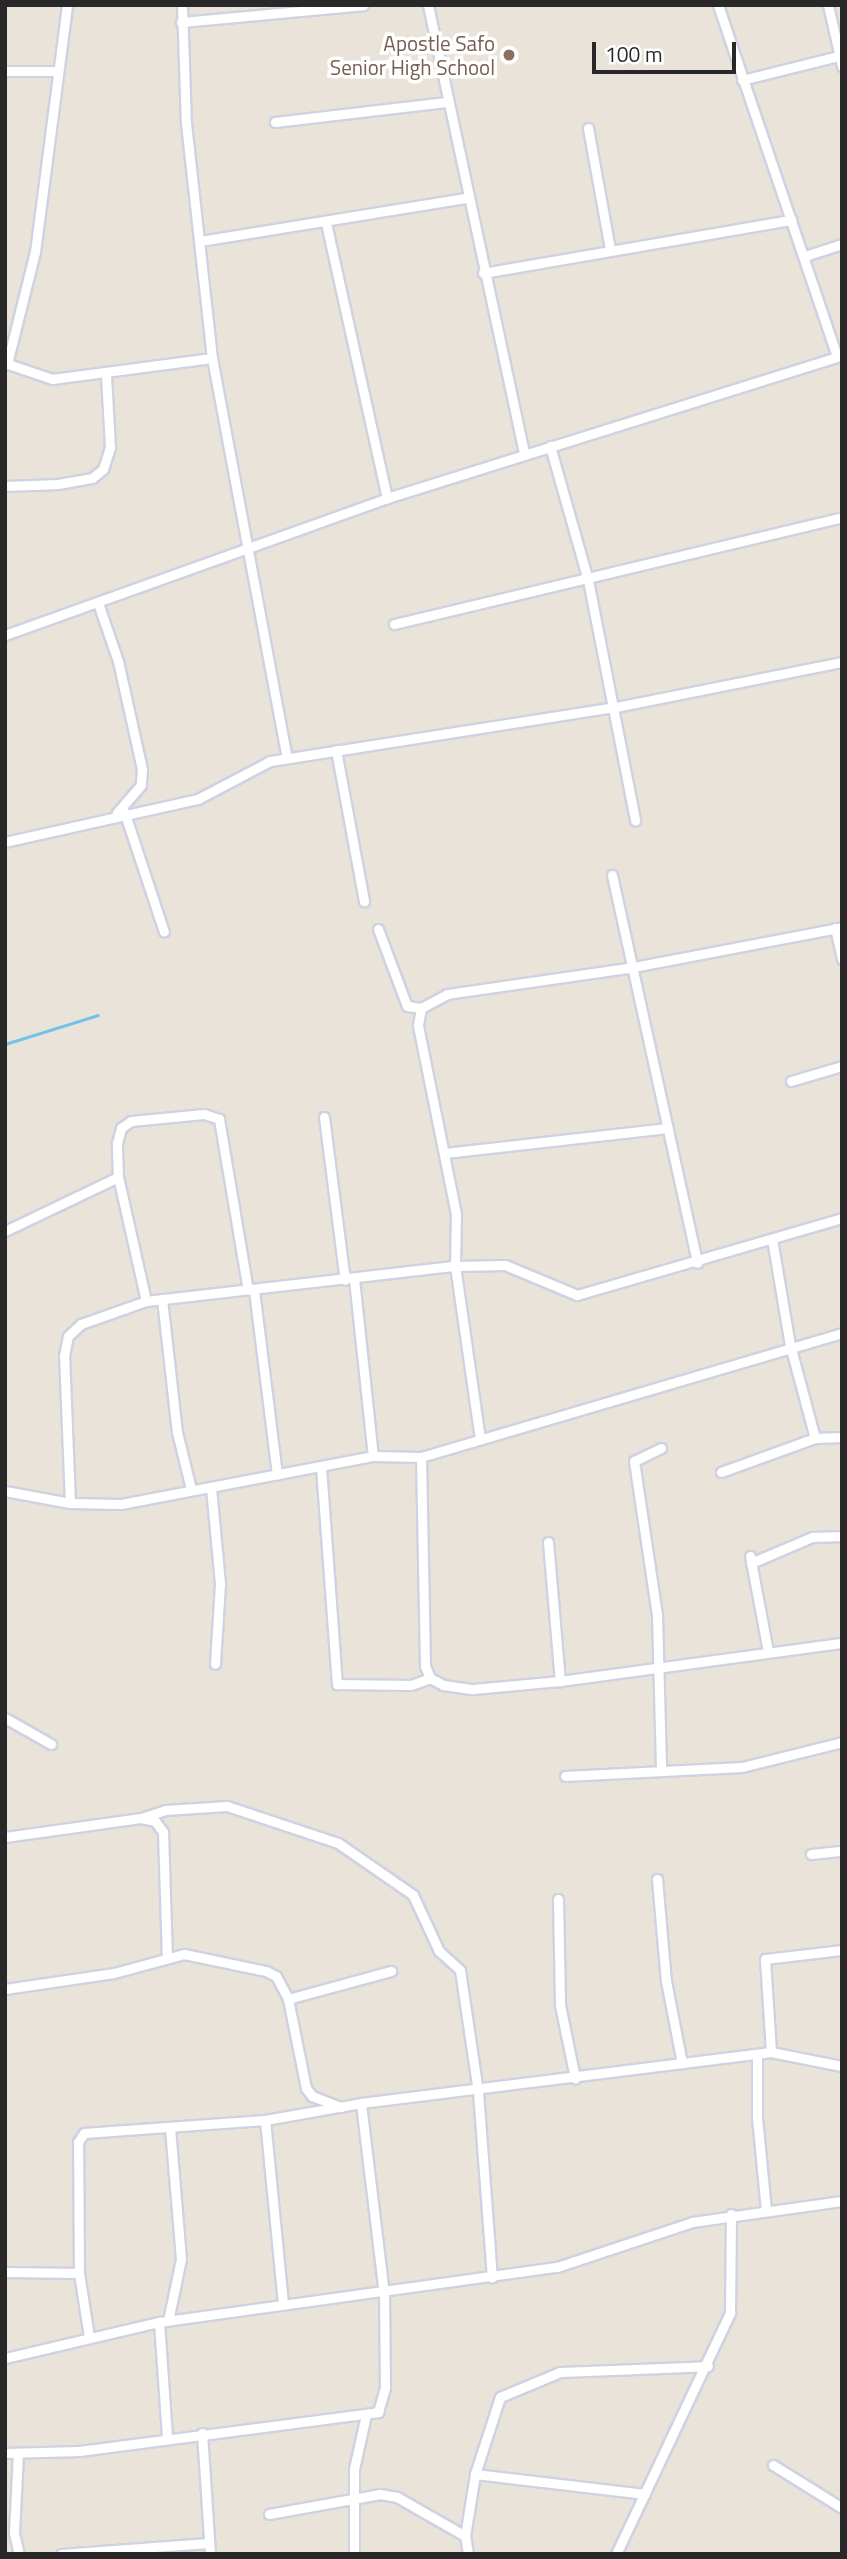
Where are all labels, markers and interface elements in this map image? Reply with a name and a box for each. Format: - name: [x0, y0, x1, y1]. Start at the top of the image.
- scale bar: [595, 28, 738, 72]
- place label: Apostle Safo Senior High School: [330, 30, 495, 80]
- text: 100 m: [605, 38, 662, 70]
- marker: Apostle Safo Senior High School: [501, 47, 517, 63]

